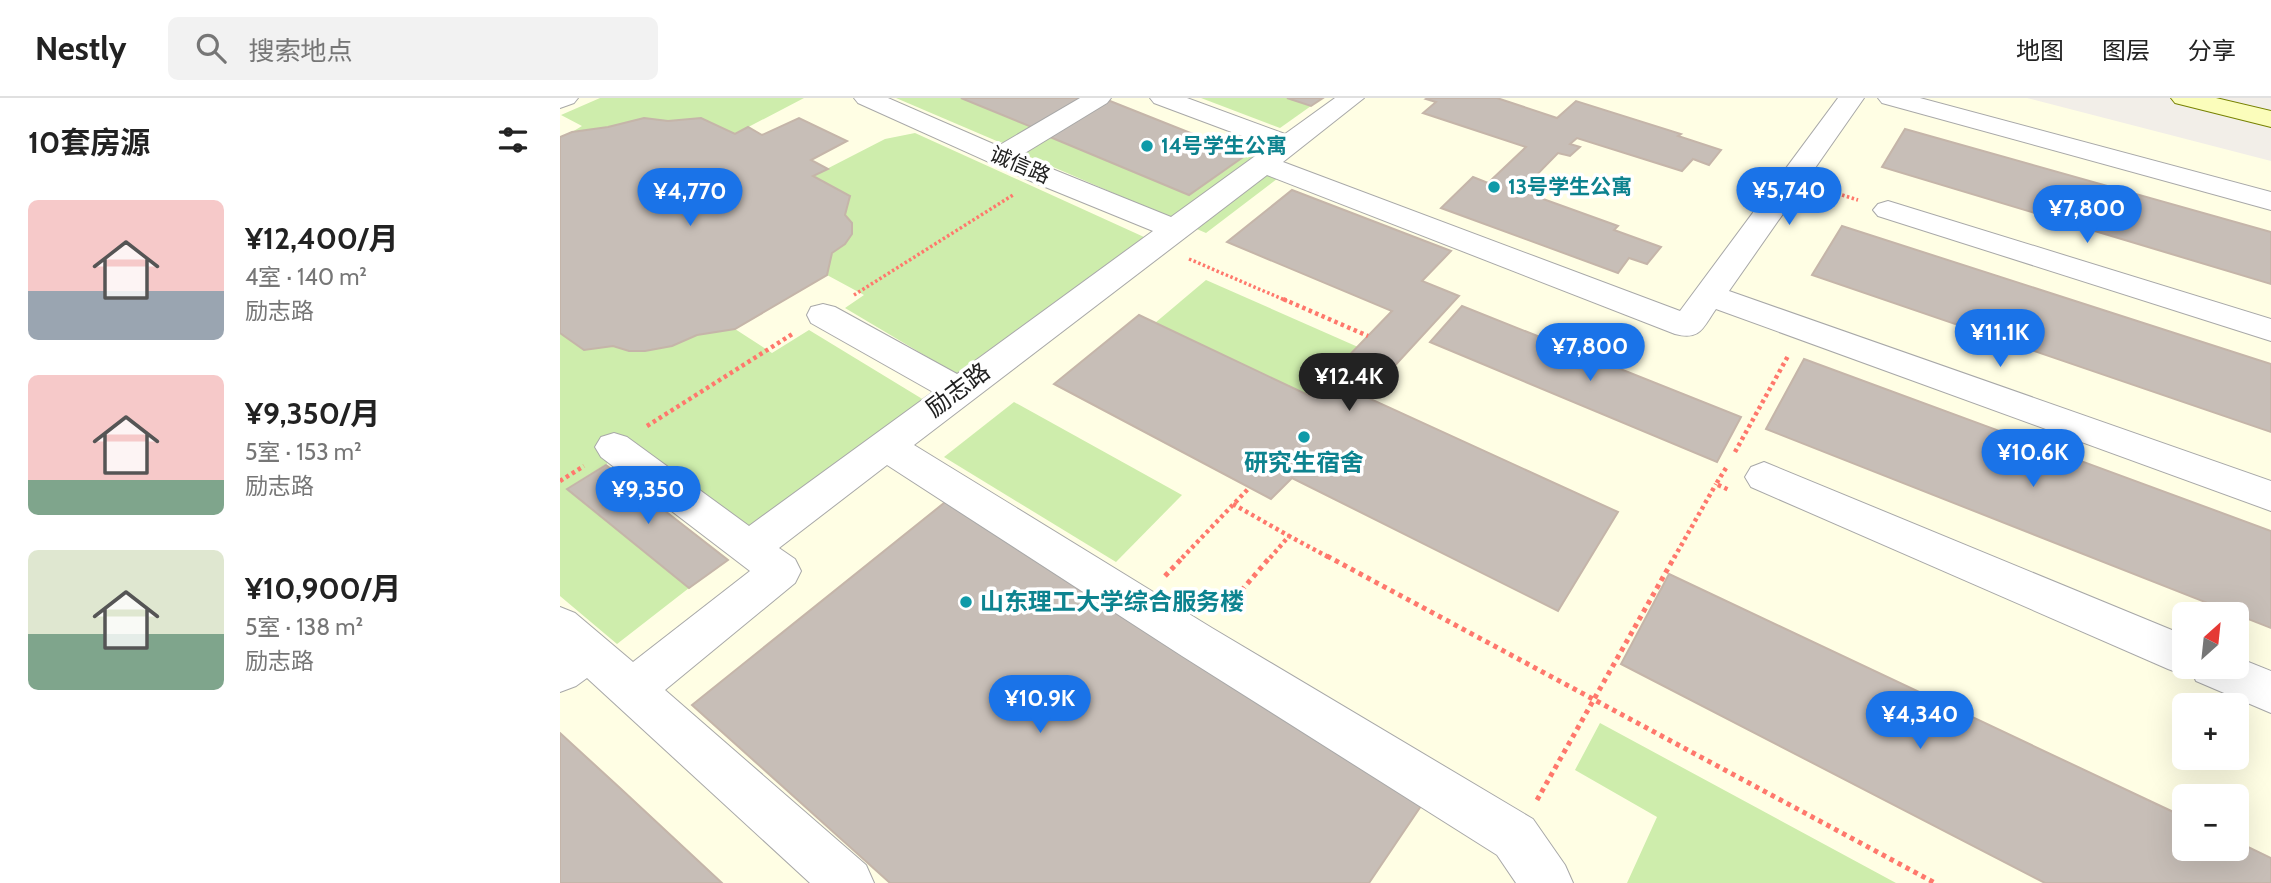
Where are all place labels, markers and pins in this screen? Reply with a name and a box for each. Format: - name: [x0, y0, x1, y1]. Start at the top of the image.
- place label: 14号学生公寓: [1161, 133, 1287, 158]
- marker: 14号学生公寓: [1139, 138, 1155, 154]
- pin: ¥5,740: [1732, 167, 1846, 227]
- pin: ¥4,770: [633, 169, 747, 228]
- place label: 13号学生公寓: [1508, 174, 1632, 199]
- marker: 13号学生公寓: [1486, 179, 1502, 195]
- pin: ¥7,800: [2030, 186, 2144, 245]
- pin: ¥11.1K: [1943, 310, 2057, 369]
- pin: ¥7,800: [1533, 324, 1647, 383]
- pin: ¥12.4K: [1292, 354, 1406, 413]
- marker: 研究生宿舍: [1296, 429, 1312, 445]
- pin: ¥10.6K: [1976, 430, 2090, 489]
- place label: 研究生宿舍: [1244, 448, 1364, 477]
- pin: ¥9,350: [591, 466, 705, 526]
- place label: 山东理工大学综合服务楼: [980, 587, 1244, 616]
- marker: 山东理工大学综合服务楼: [958, 594, 974, 610]
- pin: ¥10.9K: [983, 676, 1097, 735]
- pin: ¥4,340: [1863, 692, 1977, 751]

